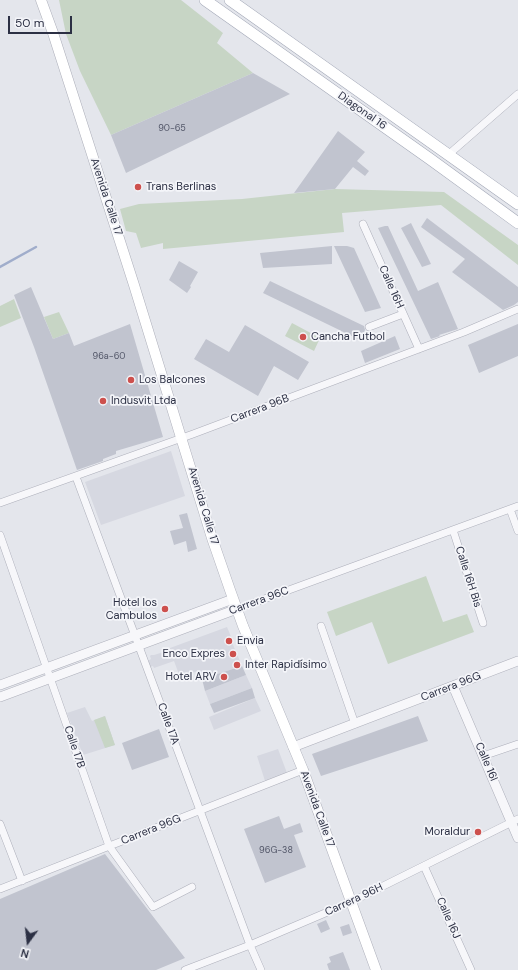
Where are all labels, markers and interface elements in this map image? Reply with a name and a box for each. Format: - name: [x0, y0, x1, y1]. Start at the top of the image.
- scale bar: [10, 8, 74, 34]
- text: 50 m: [15, 15, 44, 31]
- street label: Diagonal 16: [335, 89, 389, 133]
- house number: 90-65: [158, 124, 186, 134]
- street label: Avenida Calle 17: [87, 157, 125, 237]
- place label: Trans Berlinas: [146, 180, 216, 194]
- marker: Trans Berlinas: [133, 182, 143, 192]
- street label: Calle 16H: [376, 263, 406, 311]
- place label: Cancha Futbol: [311, 330, 385, 344]
- marker: Cancha Futbol: [298, 332, 308, 342]
- house number: 96a-60: [93, 352, 125, 362]
- place label: Los Balcones: [139, 373, 206, 387]
- marker: Los Balcones: [126, 375, 136, 385]
- street label: Carrera 96B: [229, 392, 291, 426]
- place label: Indusvit Ltda: [111, 394, 176, 408]
- marker: Indusvit Ltda: [98, 396, 108, 406]
- street label: Avenida Calle 17: [185, 466, 221, 546]
- street label: Calle 16H Bis: [452, 545, 484, 609]
- street label: Carrera 96C: [227, 584, 291, 618]
- place label: Hotel los Cambulos: [106, 596, 157, 622]
- marker: Hotel los Cambulos: [160, 604, 170, 614]
- place label: Envia: [237, 634, 264, 648]
- marker: Envia: [224, 636, 234, 646]
- place label: Enco Expres: [163, 647, 225, 661]
- marker: Enco Expres: [228, 649, 238, 659]
- place label: Inter Rapidísimo: [245, 658, 327, 672]
- marker: Inter Rapidísimo: [232, 660, 242, 670]
- place label: Hotel ARV: [166, 670, 216, 684]
- street label: Carrera 96G: [419, 670, 483, 704]
- marker: Hotel ARV: [219, 672, 229, 682]
- street label: Calle 17A: [154, 701, 182, 747]
- street label: Calle 17B: [61, 724, 87, 770]
- street label: Calle 16I: [472, 741, 500, 783]
- street label: Avenida Calle 17: [297, 769, 337, 849]
- street label: Carrera 96G: [119, 812, 183, 848]
- place label: Moraldur: [424, 825, 470, 839]
- marker: Moraldur: [473, 827, 483, 837]
- house number: 96G-38: [259, 846, 293, 856]
- street label: Carrera 96H: [323, 881, 385, 919]
- street label: Calle 16J: [433, 895, 463, 941]
- north arrow: [8, 922, 48, 962]
- text: N: [19, 946, 31, 961]

